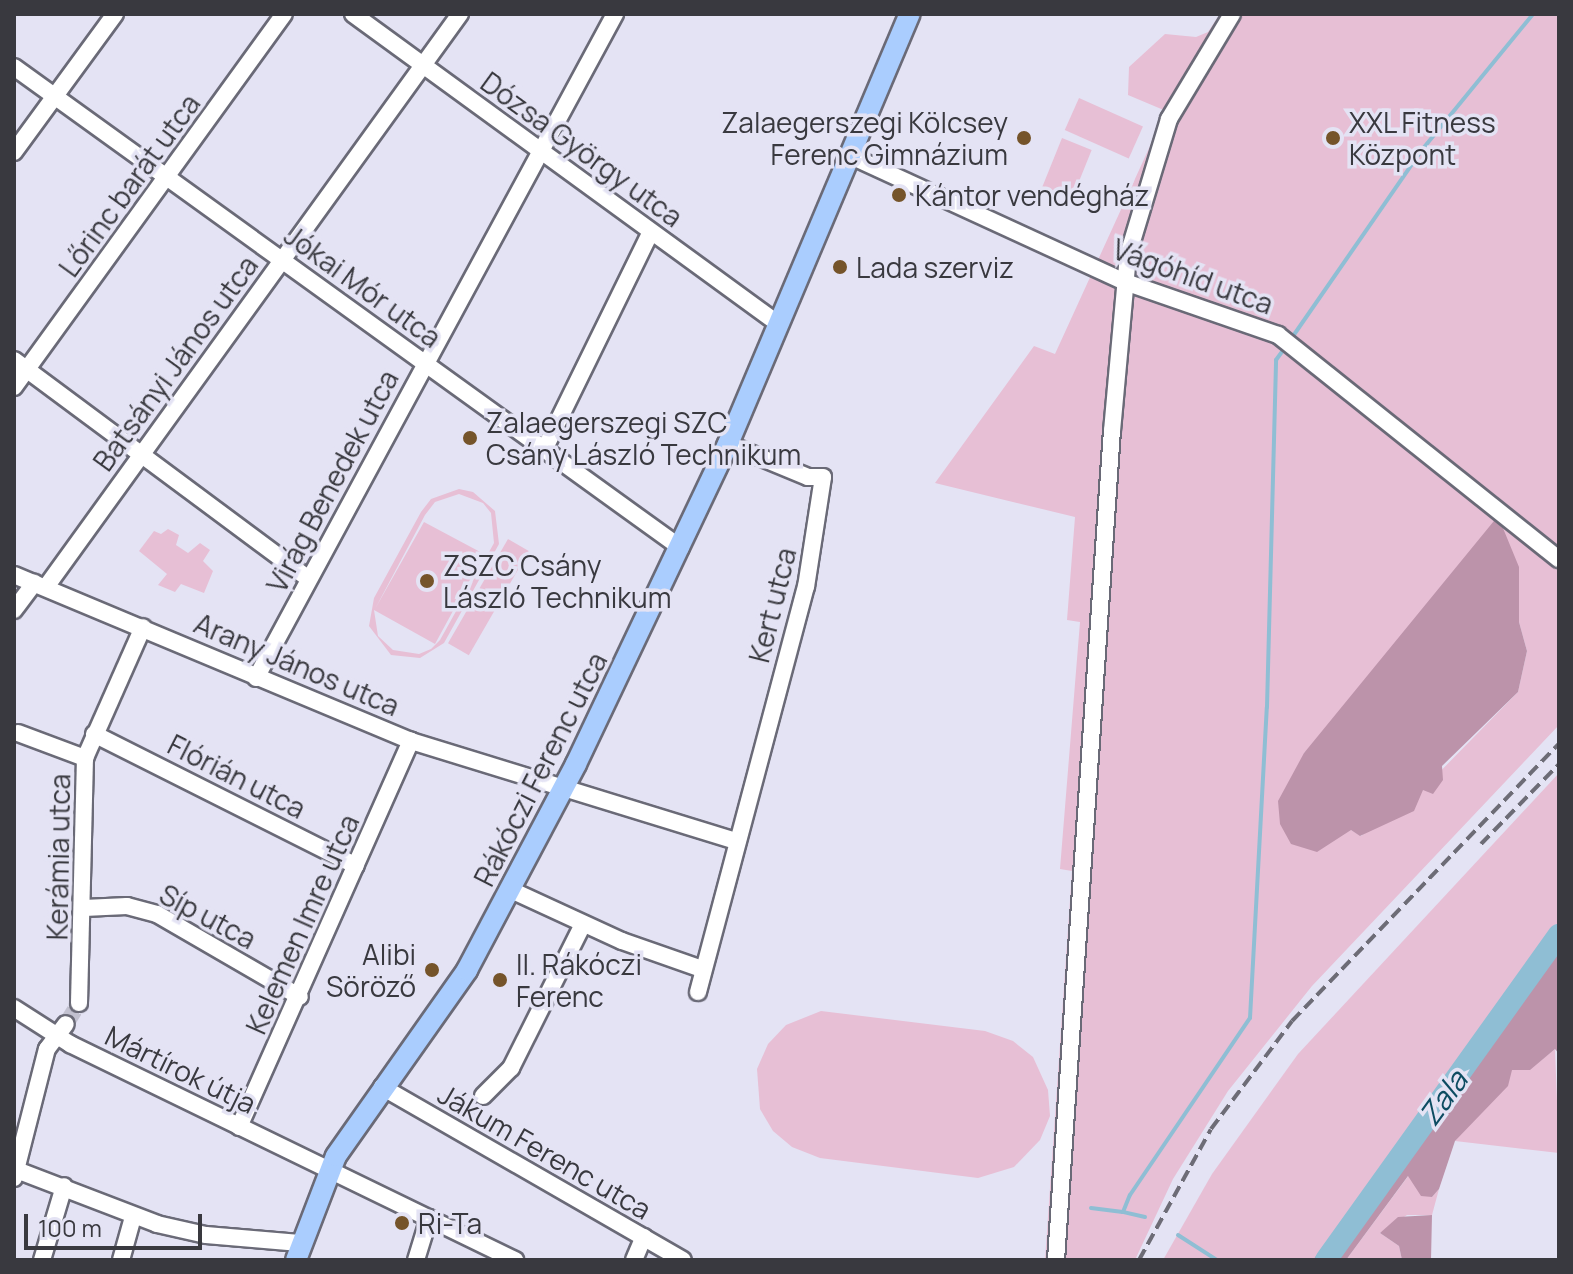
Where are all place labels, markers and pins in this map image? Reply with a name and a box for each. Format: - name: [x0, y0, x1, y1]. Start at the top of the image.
- place label: Zalaegerszegi Kölcsey Ferenc Gimnázium: [721, 105, 1008, 171]
- place label: XXL Fitness Központ: [1349, 105, 1497, 171]
- marker: Zalaegerszegi Kölcsey Ferenc Gimnázium: [1015, 129, 1033, 147]
- marker: XXL Fitness Központ: [1324, 129, 1342, 147]
- place label: Kántor vendégház: [915, 178, 1149, 212]
- marker: Kántor vendégház: [890, 186, 908, 204]
- place label: Lada szerviz: [856, 250, 1014, 284]
- marker: Lada szerviz: [831, 258, 849, 276]
- place label: Zalaegerszegi SZC Csány László Technikum: [486, 405, 801, 471]
- marker: Zalaegerszegi SZC Csány László Technikum: [461, 429, 479, 447]
- place label: ZSZC Csány László Technikum: [443, 548, 671, 614]
- marker: ZSZC Csány László Technikum: [418, 572, 436, 590]
- place label: Alibi Söröző: [326, 937, 416, 1003]
- place label: II. Rákóczi Ferenc: [516, 947, 642, 1013]
- marker: Alibi Söröző: [423, 961, 441, 979]
- marker: II. Rákóczi Ferenc: [491, 971, 509, 989]
- place label: Ri-Ta: [418, 1206, 482, 1240]
- marker: Ri-Ta: [393, 1214, 411, 1232]

